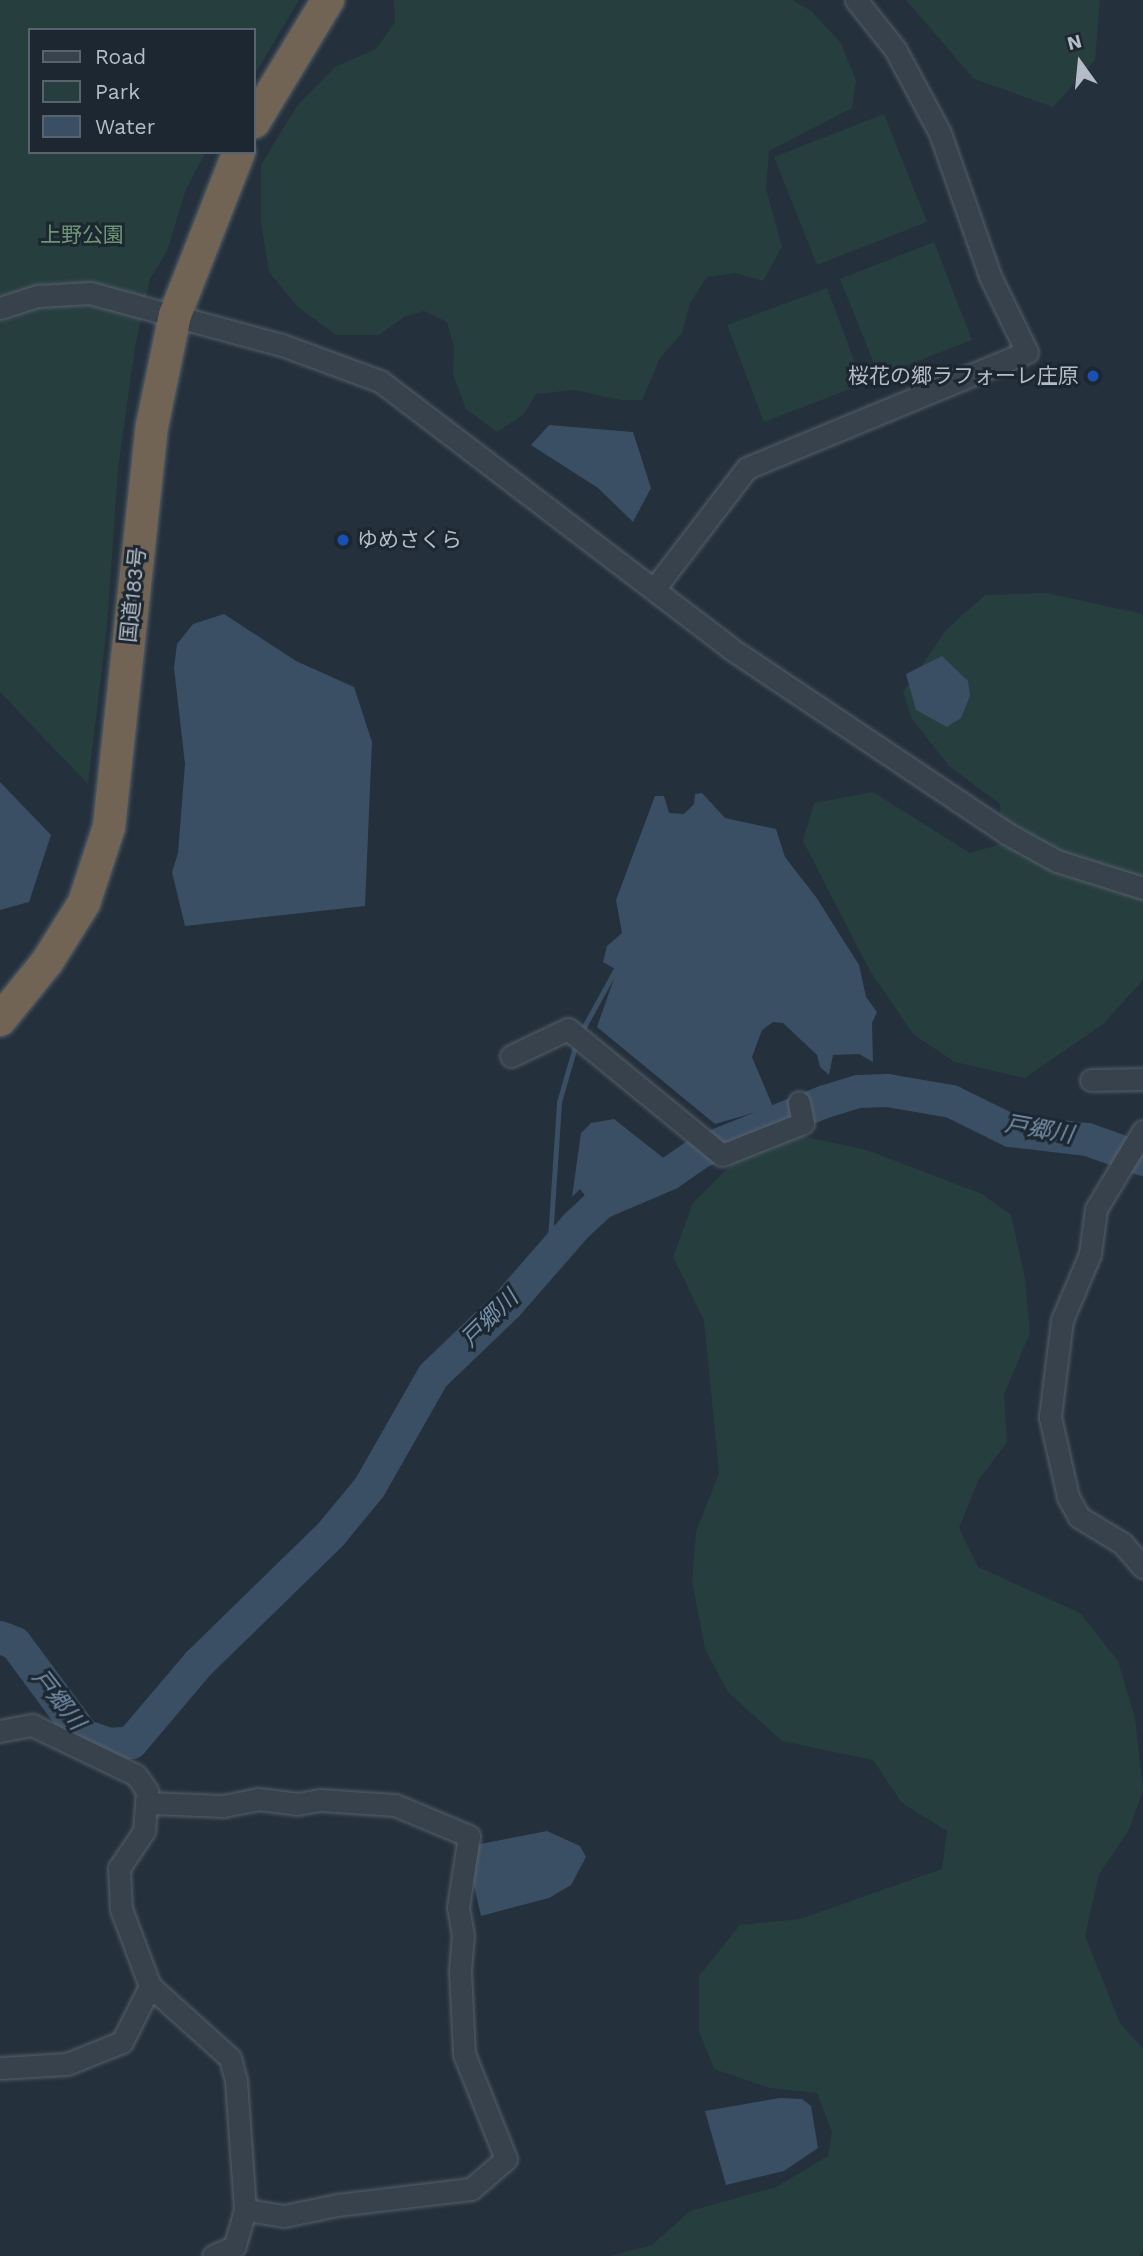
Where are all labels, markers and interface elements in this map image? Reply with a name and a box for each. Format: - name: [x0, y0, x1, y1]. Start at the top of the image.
- legend: [28, 28, 256, 154]
- north arrow: [1045, 28, 1115, 98]
- text: N: [1065, 29, 1084, 55]
- text: Road: [95, 44, 146, 69]
- text: Park: [95, 79, 140, 104]
- text: Water: [95, 114, 155, 139]
- park label: 上野公園: [40, 222, 124, 248]
- place label: 桜花の郷ラフォーレ庄原: [848, 363, 1079, 389]
- marker: 桜花の郷ラフォーレ庄原: [1085, 368, 1101, 384]
- place label: ゆめさくら: [357, 527, 462, 553]
- marker: ゆめさくら: [335, 532, 351, 548]
- street label: 国道183号: [115, 546, 151, 644]
- water label: 戸郷川: [1003, 1110, 1075, 1150]
- water label: 戸郷川: [456, 1285, 524, 1353]
- water label: 戸郷川: [26, 1664, 90, 1736]

